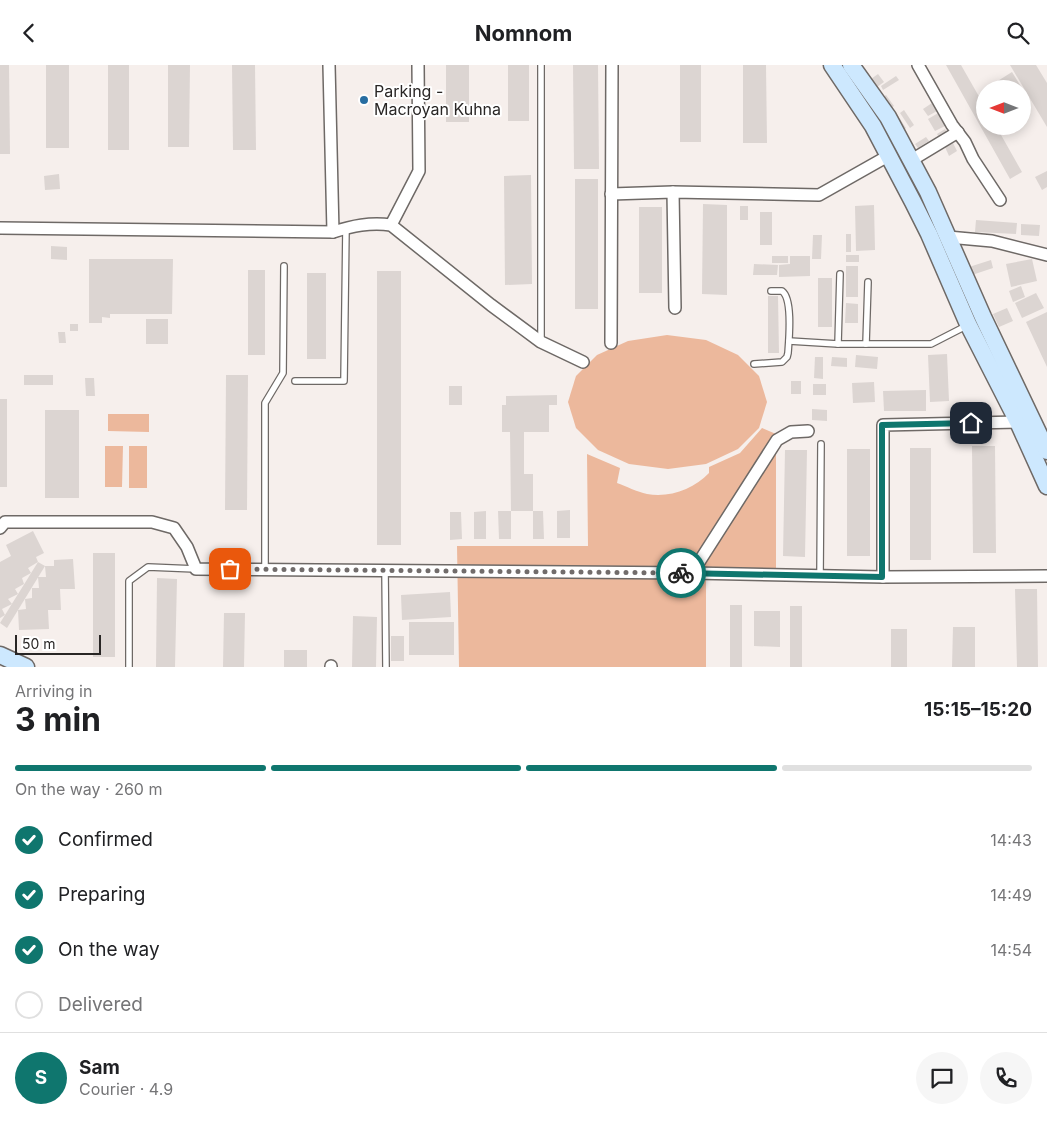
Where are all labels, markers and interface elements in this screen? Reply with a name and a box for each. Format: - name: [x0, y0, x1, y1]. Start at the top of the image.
- icon: back: [15, 19, 43, 47]
- icon: search: [1004, 19, 1032, 47]
- text: Nomnom: [475, 20, 572, 46]
- north arrow: [976, 80, 1031, 135]
- map controls: [976, 80, 1031, 135]
- place label: Parking - Macroyan Kuhna: [374, 81, 501, 119]
- marker: Parking - Macroyan Kuhna: [358, 94, 370, 106]
- pin: [950, 402, 992, 444]
- icon: home: [957, 409, 985, 437]
- pin: [209, 548, 251, 590]
- courier: [656, 548, 706, 598]
- icon: bag: [216, 555, 244, 583]
- icon: bike: [667, 559, 695, 587]
- scale bar: [15, 632, 101, 655]
- text: 50 m: [22, 635, 56, 652]
- text: Arriving in: [15, 681, 92, 701]
- text: 15:15–15:20: [924, 698, 1032, 721]
- text: 3 min: [15, 700, 101, 739]
- text: On the way · 260 m: [15, 779, 162, 799]
- icon: check: [15, 826, 43, 854]
- text: Confirmed: [58, 828, 153, 851]
- text: 14:43: [990, 830, 1032, 850]
- icon: check: [15, 881, 43, 909]
- text: Preparing: [58, 883, 145, 906]
- text: 14:49: [990, 885, 1032, 905]
- icon: check: [15, 936, 43, 964]
- text: On the way: [58, 938, 160, 961]
- text: 14:54: [990, 940, 1032, 960]
- text: Delivered: [58, 993, 143, 1016]
- button: chat: [916, 1052, 968, 1104]
- button: phone: [980, 1052, 1032, 1104]
- text: Sam: [79, 1056, 120, 1079]
- text: S: [35, 1066, 47, 1089]
- text: Courier · 4.9: [79, 1079, 173, 1099]

